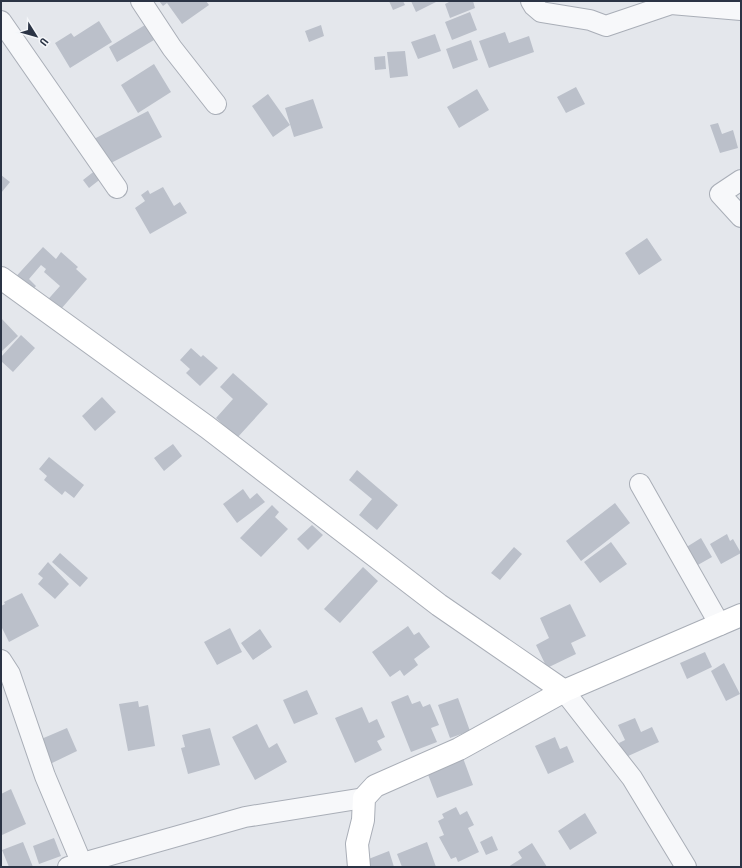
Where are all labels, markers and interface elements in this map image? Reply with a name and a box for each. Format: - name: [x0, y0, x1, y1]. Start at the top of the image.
- north arrow: [16, 16, 56, 56]
- text: U: [37, 35, 51, 48]

